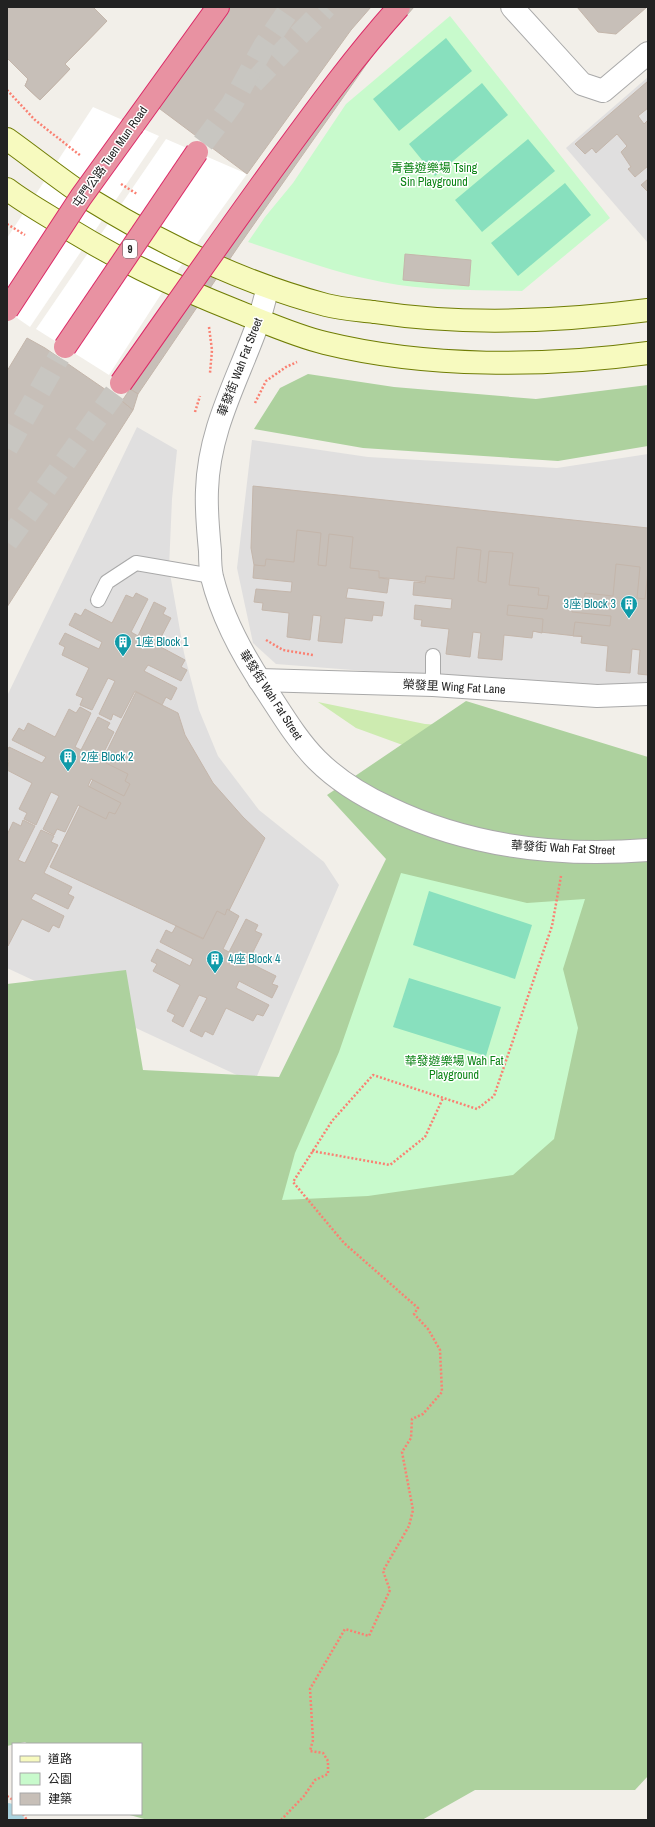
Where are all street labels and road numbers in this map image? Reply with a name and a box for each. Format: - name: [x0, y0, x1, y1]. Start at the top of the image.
- street label: 屯門公路 Tuen Mun Road: [69, 103, 151, 211]
- road number: 9: [123, 240, 137, 258]
- street label: 華發街 Wah Fat Street: [214, 315, 266, 418]
- street label: 華發街 Wah Fat Street: [236, 647, 306, 743]
- street label: 榮發里 Wing Fat Lane: [402, 676, 506, 698]
- street label: 華發街 Wah Fat Street: [511, 837, 616, 859]

